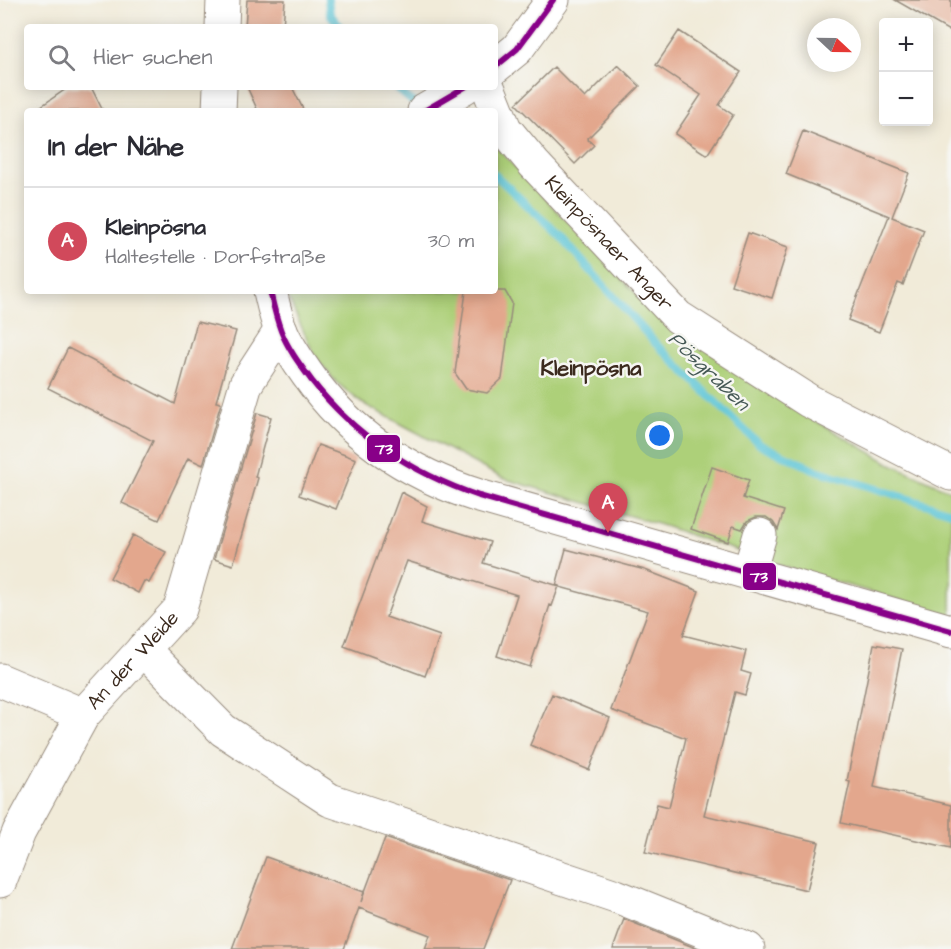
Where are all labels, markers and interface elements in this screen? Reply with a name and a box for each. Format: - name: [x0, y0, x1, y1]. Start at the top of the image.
- north arrow: [807, 18, 861, 72]
- map controls: [879, 18, 933, 126]
- button: +: [879, 18, 933, 72]
- search box: [24, 24, 498, 90]
- icon: search: [45, 41, 78, 74]
- text: Hier suchen: [93, 42, 212, 73]
- button: −: [879, 72, 933, 126]
- text: In der Nähe: [48, 129, 184, 165]
- street label: Kleinpösnaer Anger: [538, 170, 680, 317]
- text: Kleinpösna: [105, 212, 206, 243]
- text: A: [61, 227, 74, 255]
- text: 30 m: [428, 227, 474, 255]
- text: Haltestelle · Dorfstraße: [105, 243, 326, 271]
- water label: Pösgraben: [661, 325, 757, 419]
- district label: Kleinpösna: [541, 353, 642, 384]
- your location: [645, 421, 674, 450]
- line badge: 73: [366, 434, 401, 463]
- text: 73: [374, 438, 394, 460]
- pin: A: [588, 484, 628, 533]
- line badge: 73: [742, 562, 777, 591]
- text: 73: [749, 566, 769, 588]
- street label: An der Weide: [81, 605, 186, 716]

